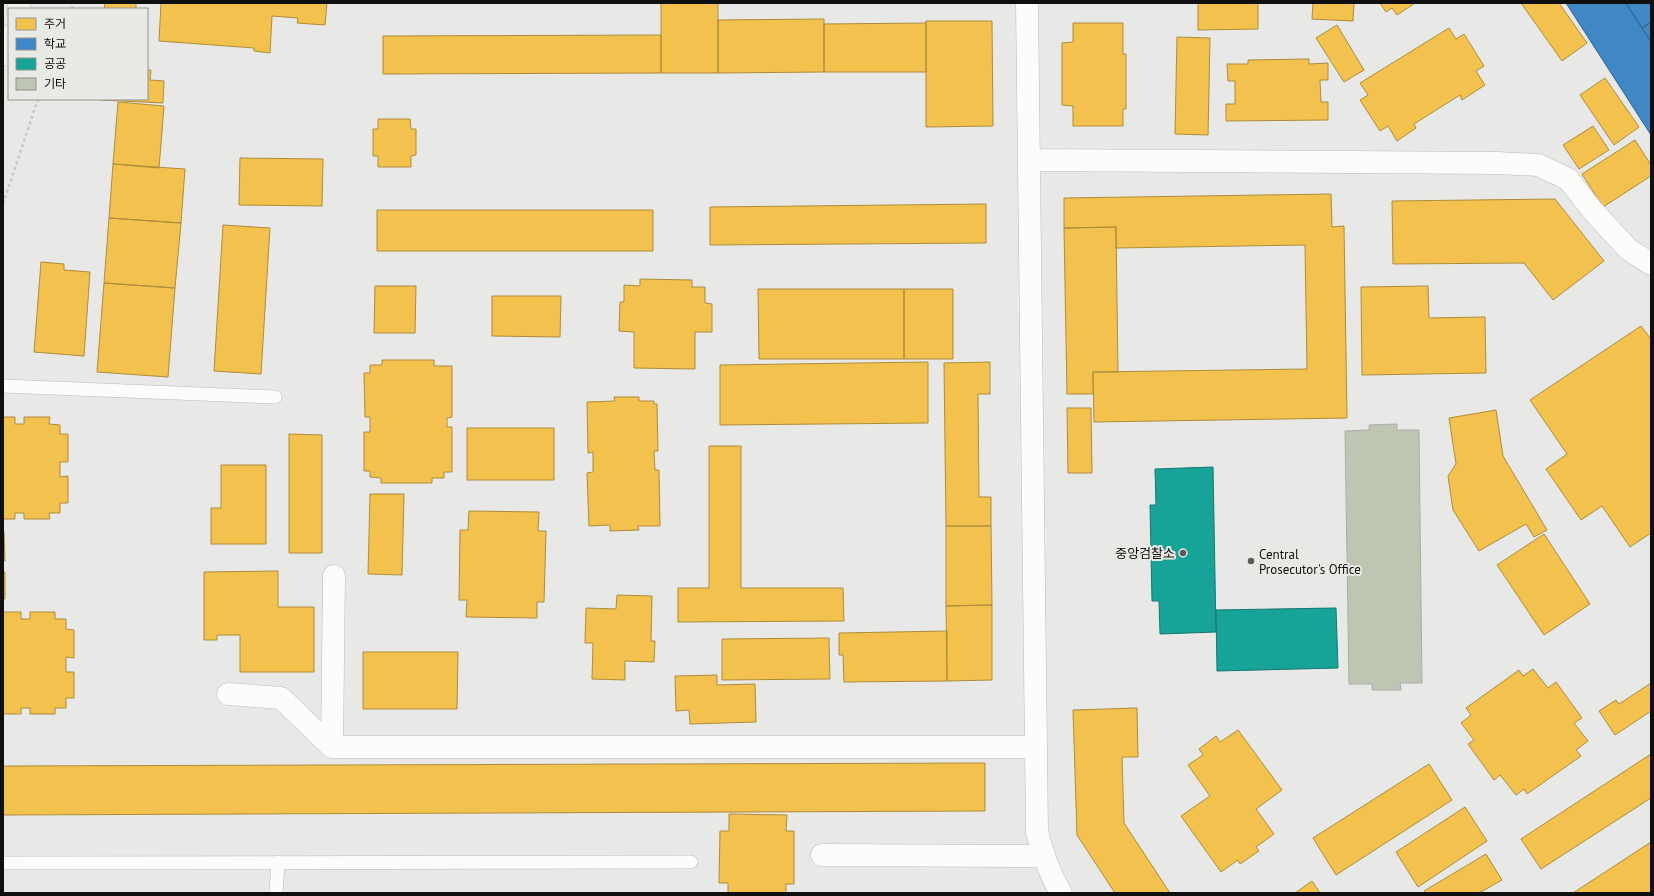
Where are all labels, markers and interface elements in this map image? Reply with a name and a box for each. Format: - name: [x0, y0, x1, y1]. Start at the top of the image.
- legend: [8, 8, 148, 100]
- text: 주거: [44, 16, 66, 31]
- text: 학교: [44, 36, 66, 51]
- text: 공공: [44, 56, 66, 71]
- text: 기타: [44, 76, 66, 91]
- place label: 중앙검찰소: [1115, 545, 1175, 562]
- place label: Central Prosecutor's Office: [1259, 546, 1361, 578]
- marker: 중앙검찰소: [1178, 548, 1188, 558]
- marker: Central Prosecutor's Office: [1246, 556, 1256, 566]

